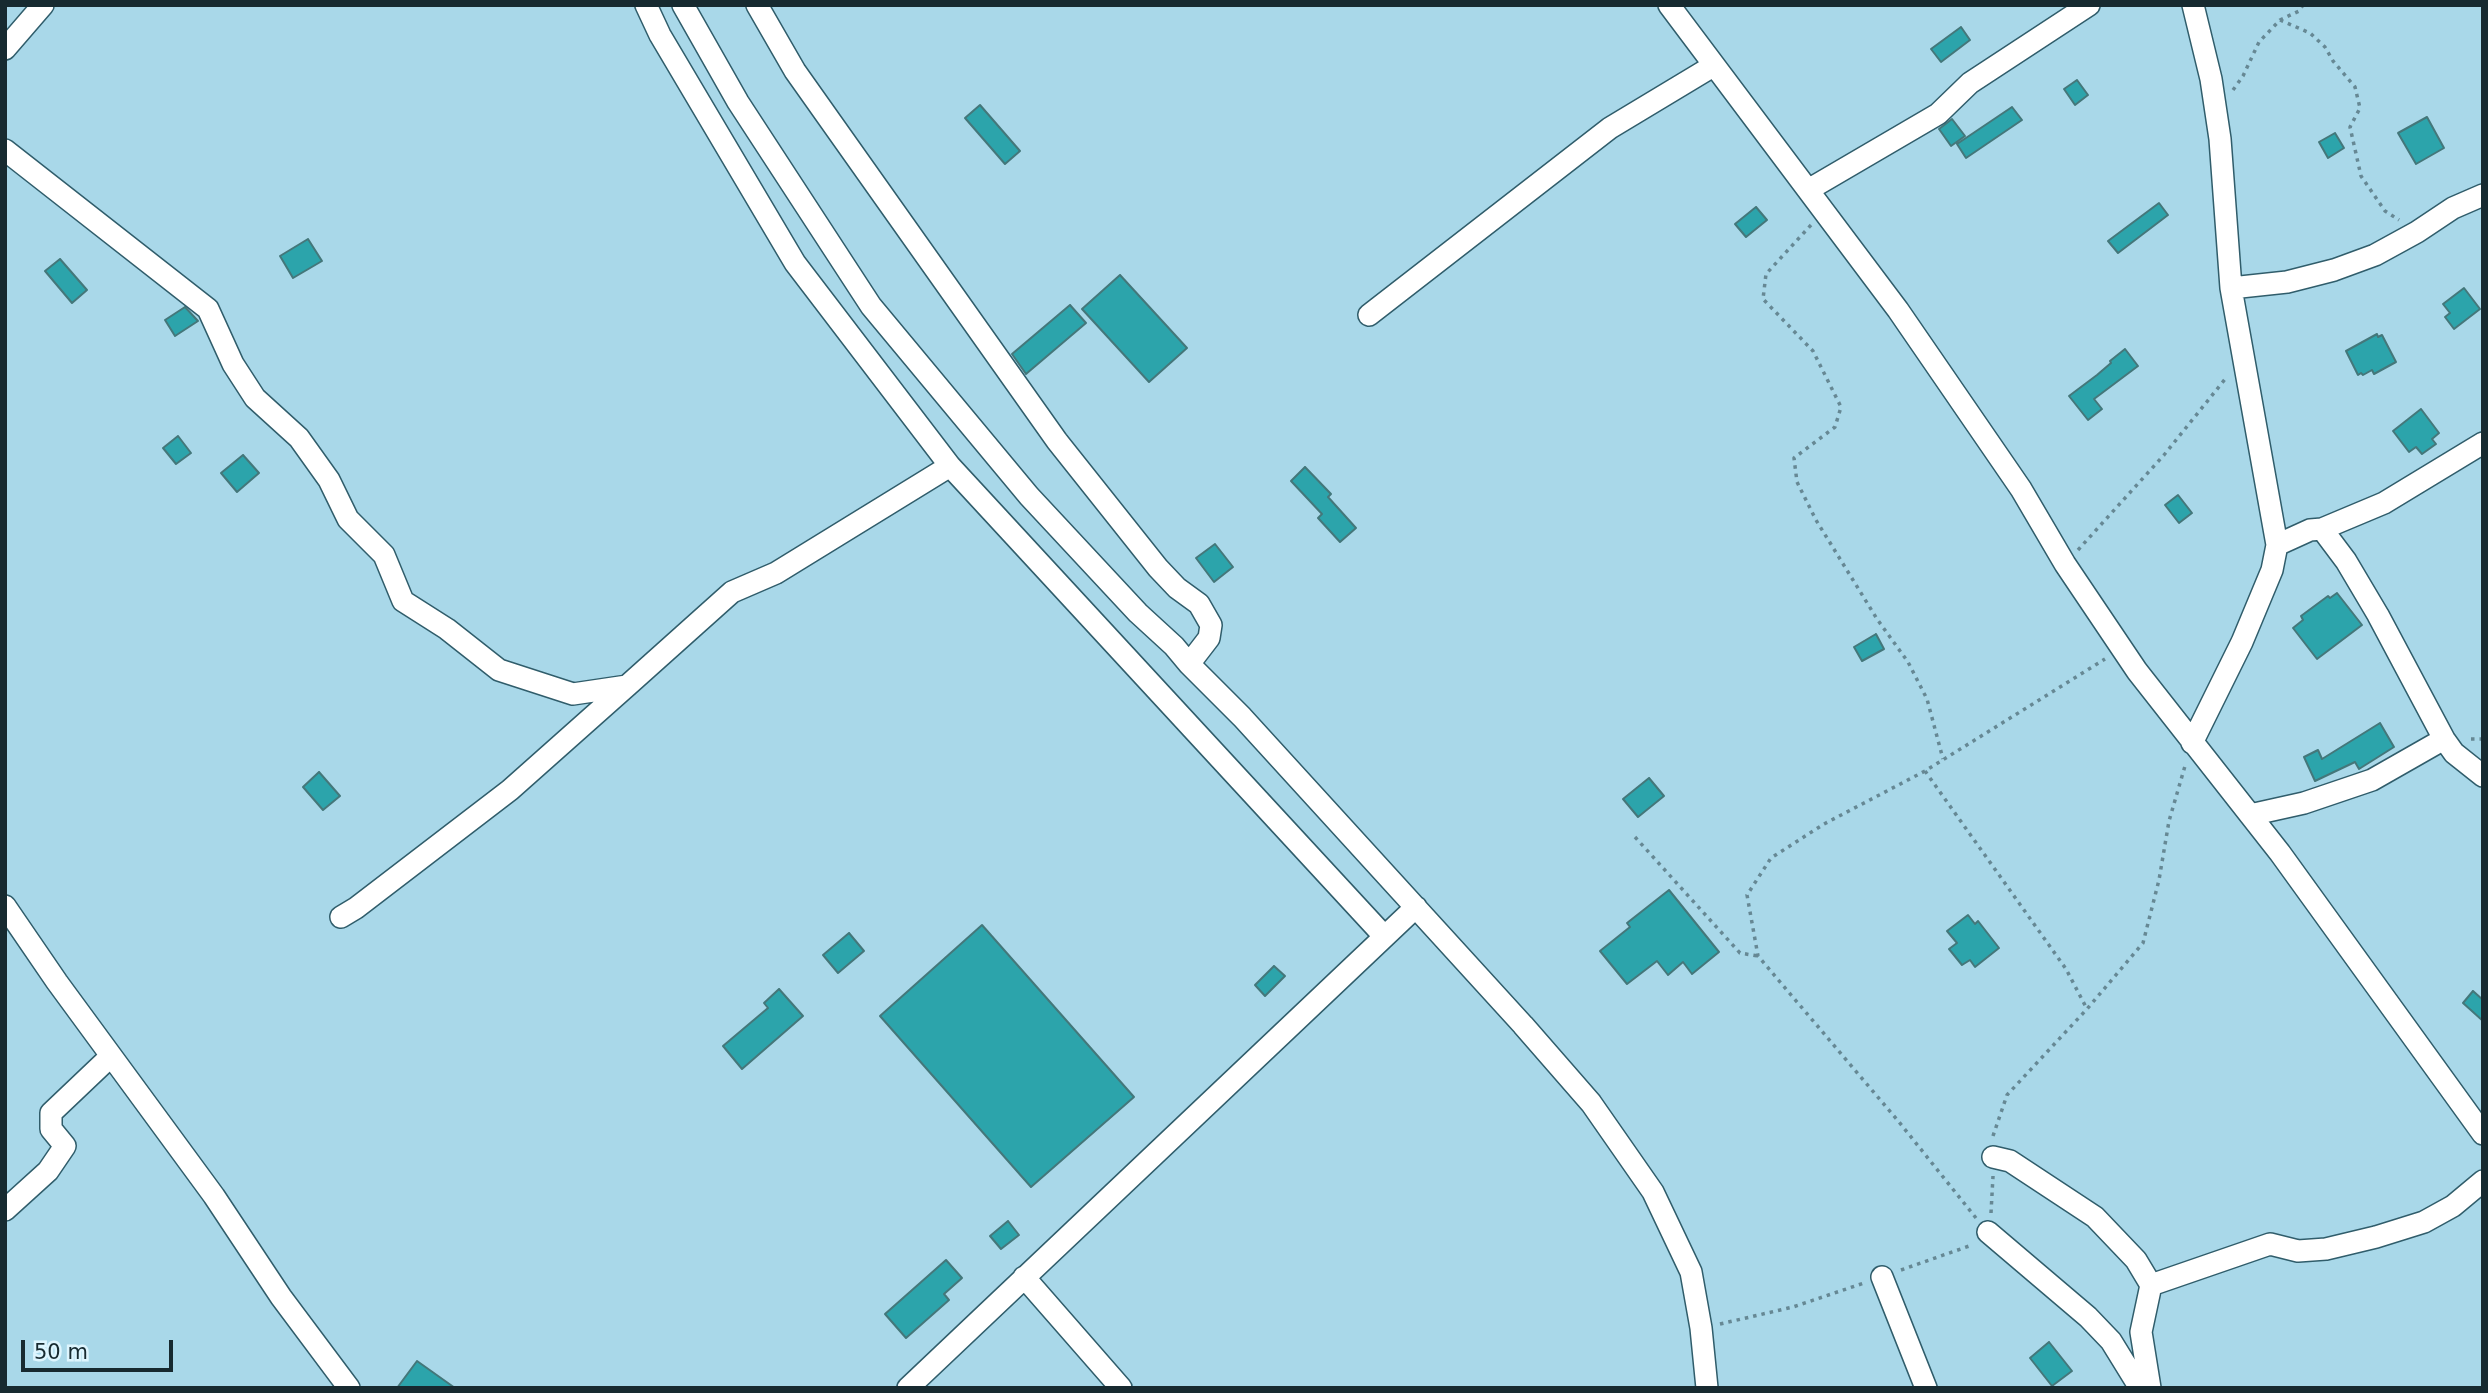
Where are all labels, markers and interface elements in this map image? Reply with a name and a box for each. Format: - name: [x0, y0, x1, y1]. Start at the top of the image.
- scale bar: [24, 1326, 177, 1370]
- text: 50 m: [34, 1340, 88, 1364]

